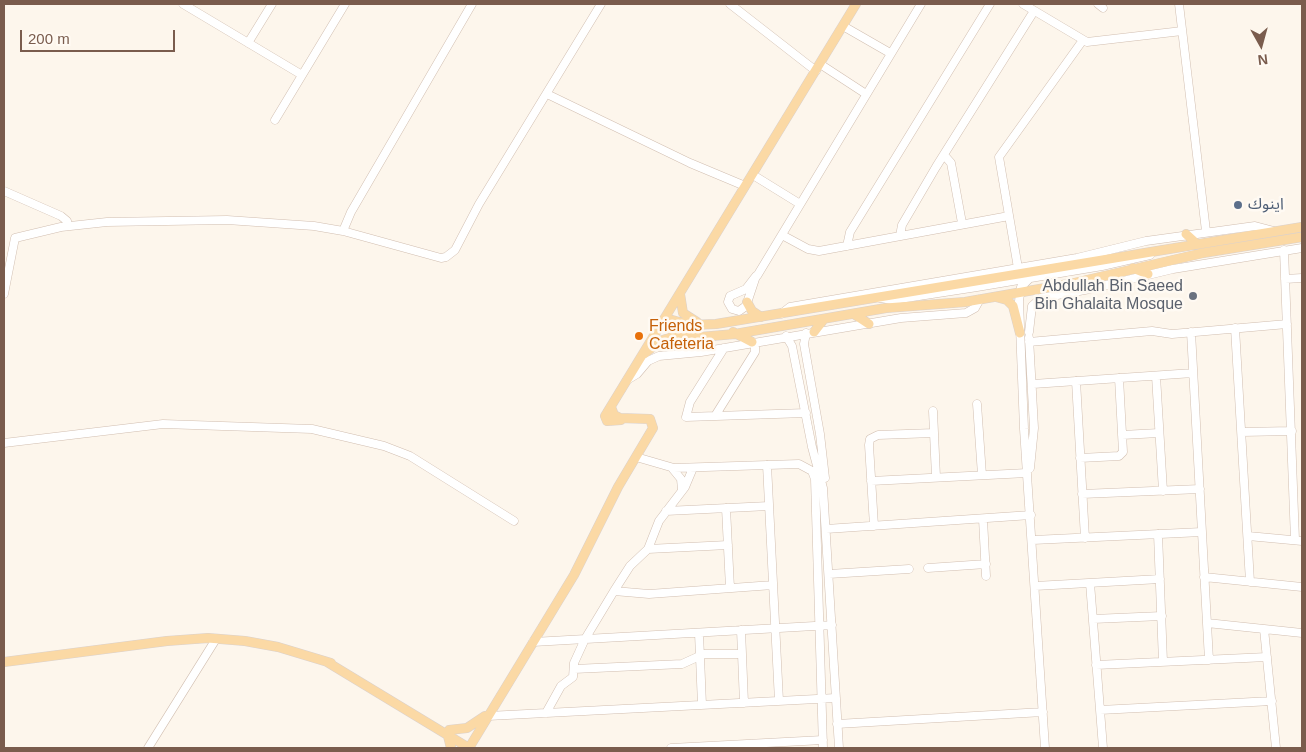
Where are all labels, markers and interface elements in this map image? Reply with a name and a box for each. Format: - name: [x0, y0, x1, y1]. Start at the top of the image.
- scale bar: [22, 20, 178, 52]
- north arrow: [1236, 20, 1286, 70]
- text: 200 m: [28, 30, 70, 47]
- text: N: [1257, 51, 1269, 68]
- place label: اينوك: [1248, 195, 1284, 215]
- marker: اينوك: [1232, 199, 1244, 211]
- place label: Abdullah Bin Saeed Bin Ghalaita Mosque: [1034, 277, 1183, 315]
- marker: Abdullah Bin Saeed Bin Ghalaita Mosque: [1187, 290, 1199, 302]
- place label: Friends Cafeteria: [649, 317, 714, 355]
- marker: Friends Cafeteria: [633, 330, 645, 342]

